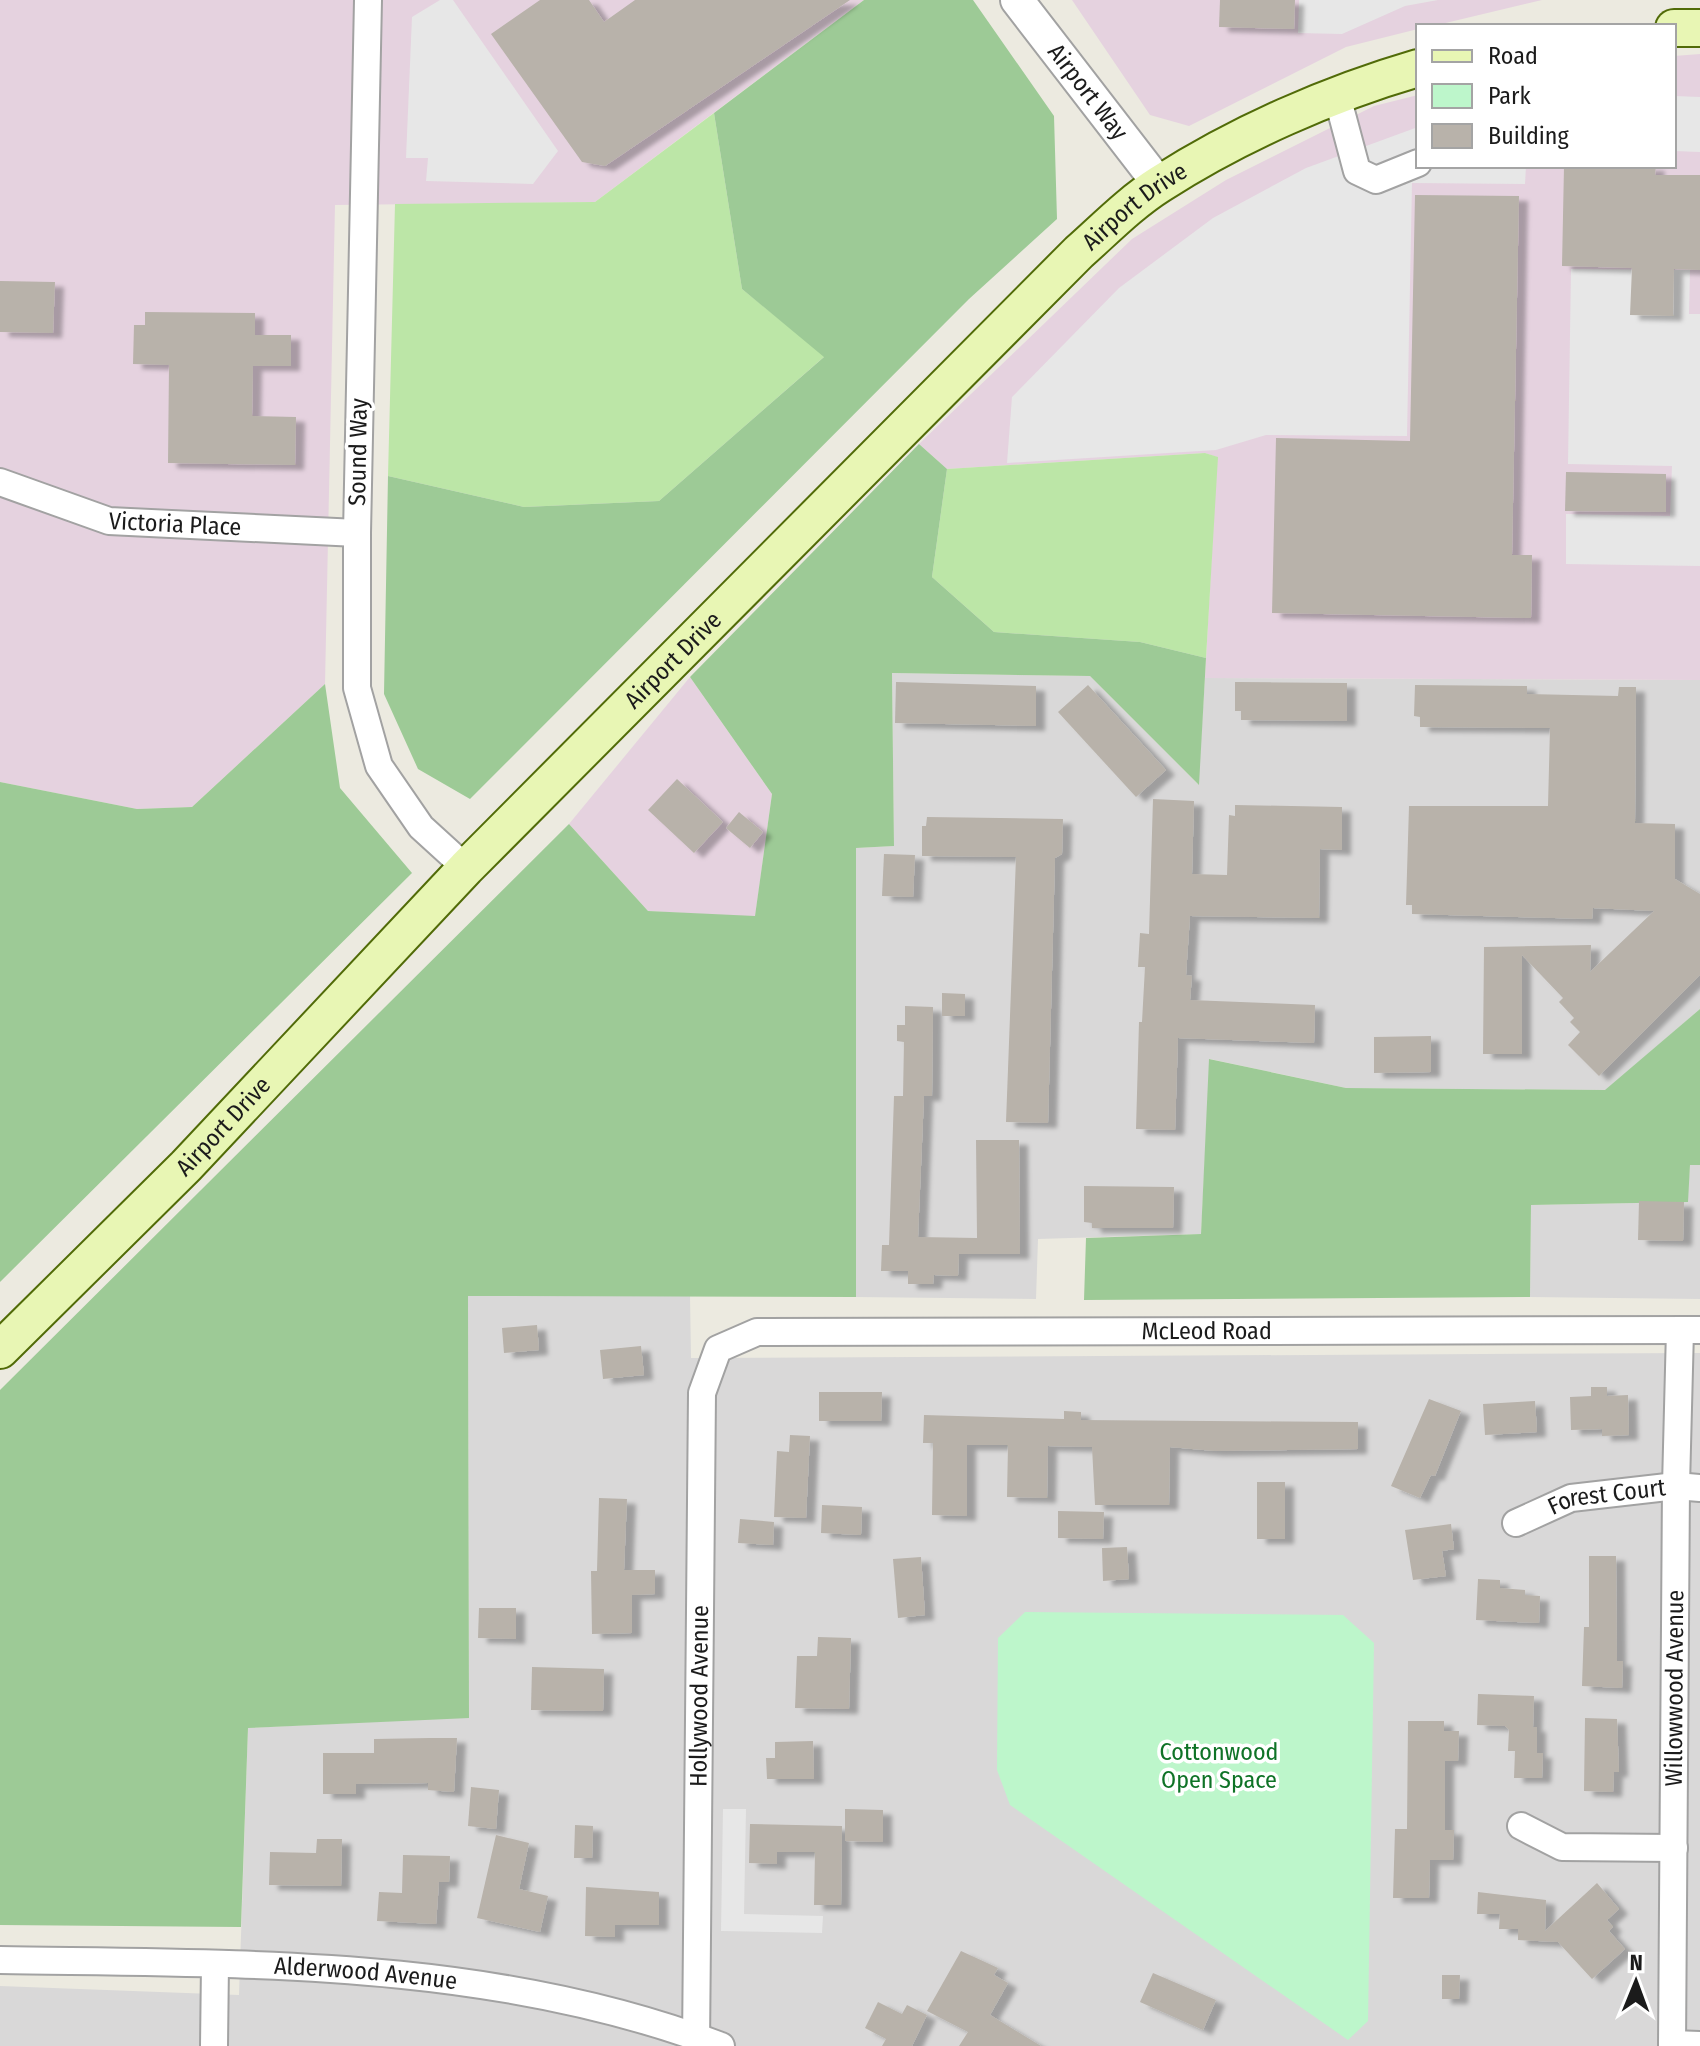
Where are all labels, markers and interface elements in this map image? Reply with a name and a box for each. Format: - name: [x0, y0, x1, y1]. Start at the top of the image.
- legend: [1416, 24, 1676, 168]
- street label: Airport Way: [1042, 38, 1134, 146]
- text: Road: [1488, 42, 1538, 70]
- text: Park: [1488, 82, 1531, 110]
- text: Building: [1488, 122, 1570, 150]
- street label: Airport Drive: [1077, 157, 1192, 256]
- street label: Sound Way: [343, 398, 373, 506]
- street label: Victoria Place: [108, 507, 242, 541]
- street label: Airport Drive: [619, 606, 727, 714]
- street label: Airport Drive: [170, 1071, 276, 1182]
- street label: McLeod Road: [1141, 1317, 1272, 1345]
- street label: Forest Court: [1544, 1473, 1667, 1521]
- street label: Willowwood Avenue: [1660, 1590, 1689, 1786]
- street label: Hollywood Avenue: [684, 1605, 714, 1787]
- park label: Cottonwood Open Space: [1160, 1738, 1278, 1794]
- north arrow: [1596, 1942, 1676, 2022]
- text: N: [1630, 1949, 1643, 1976]
- street label: Alderwood Avenue: [273, 1952, 459, 1995]

